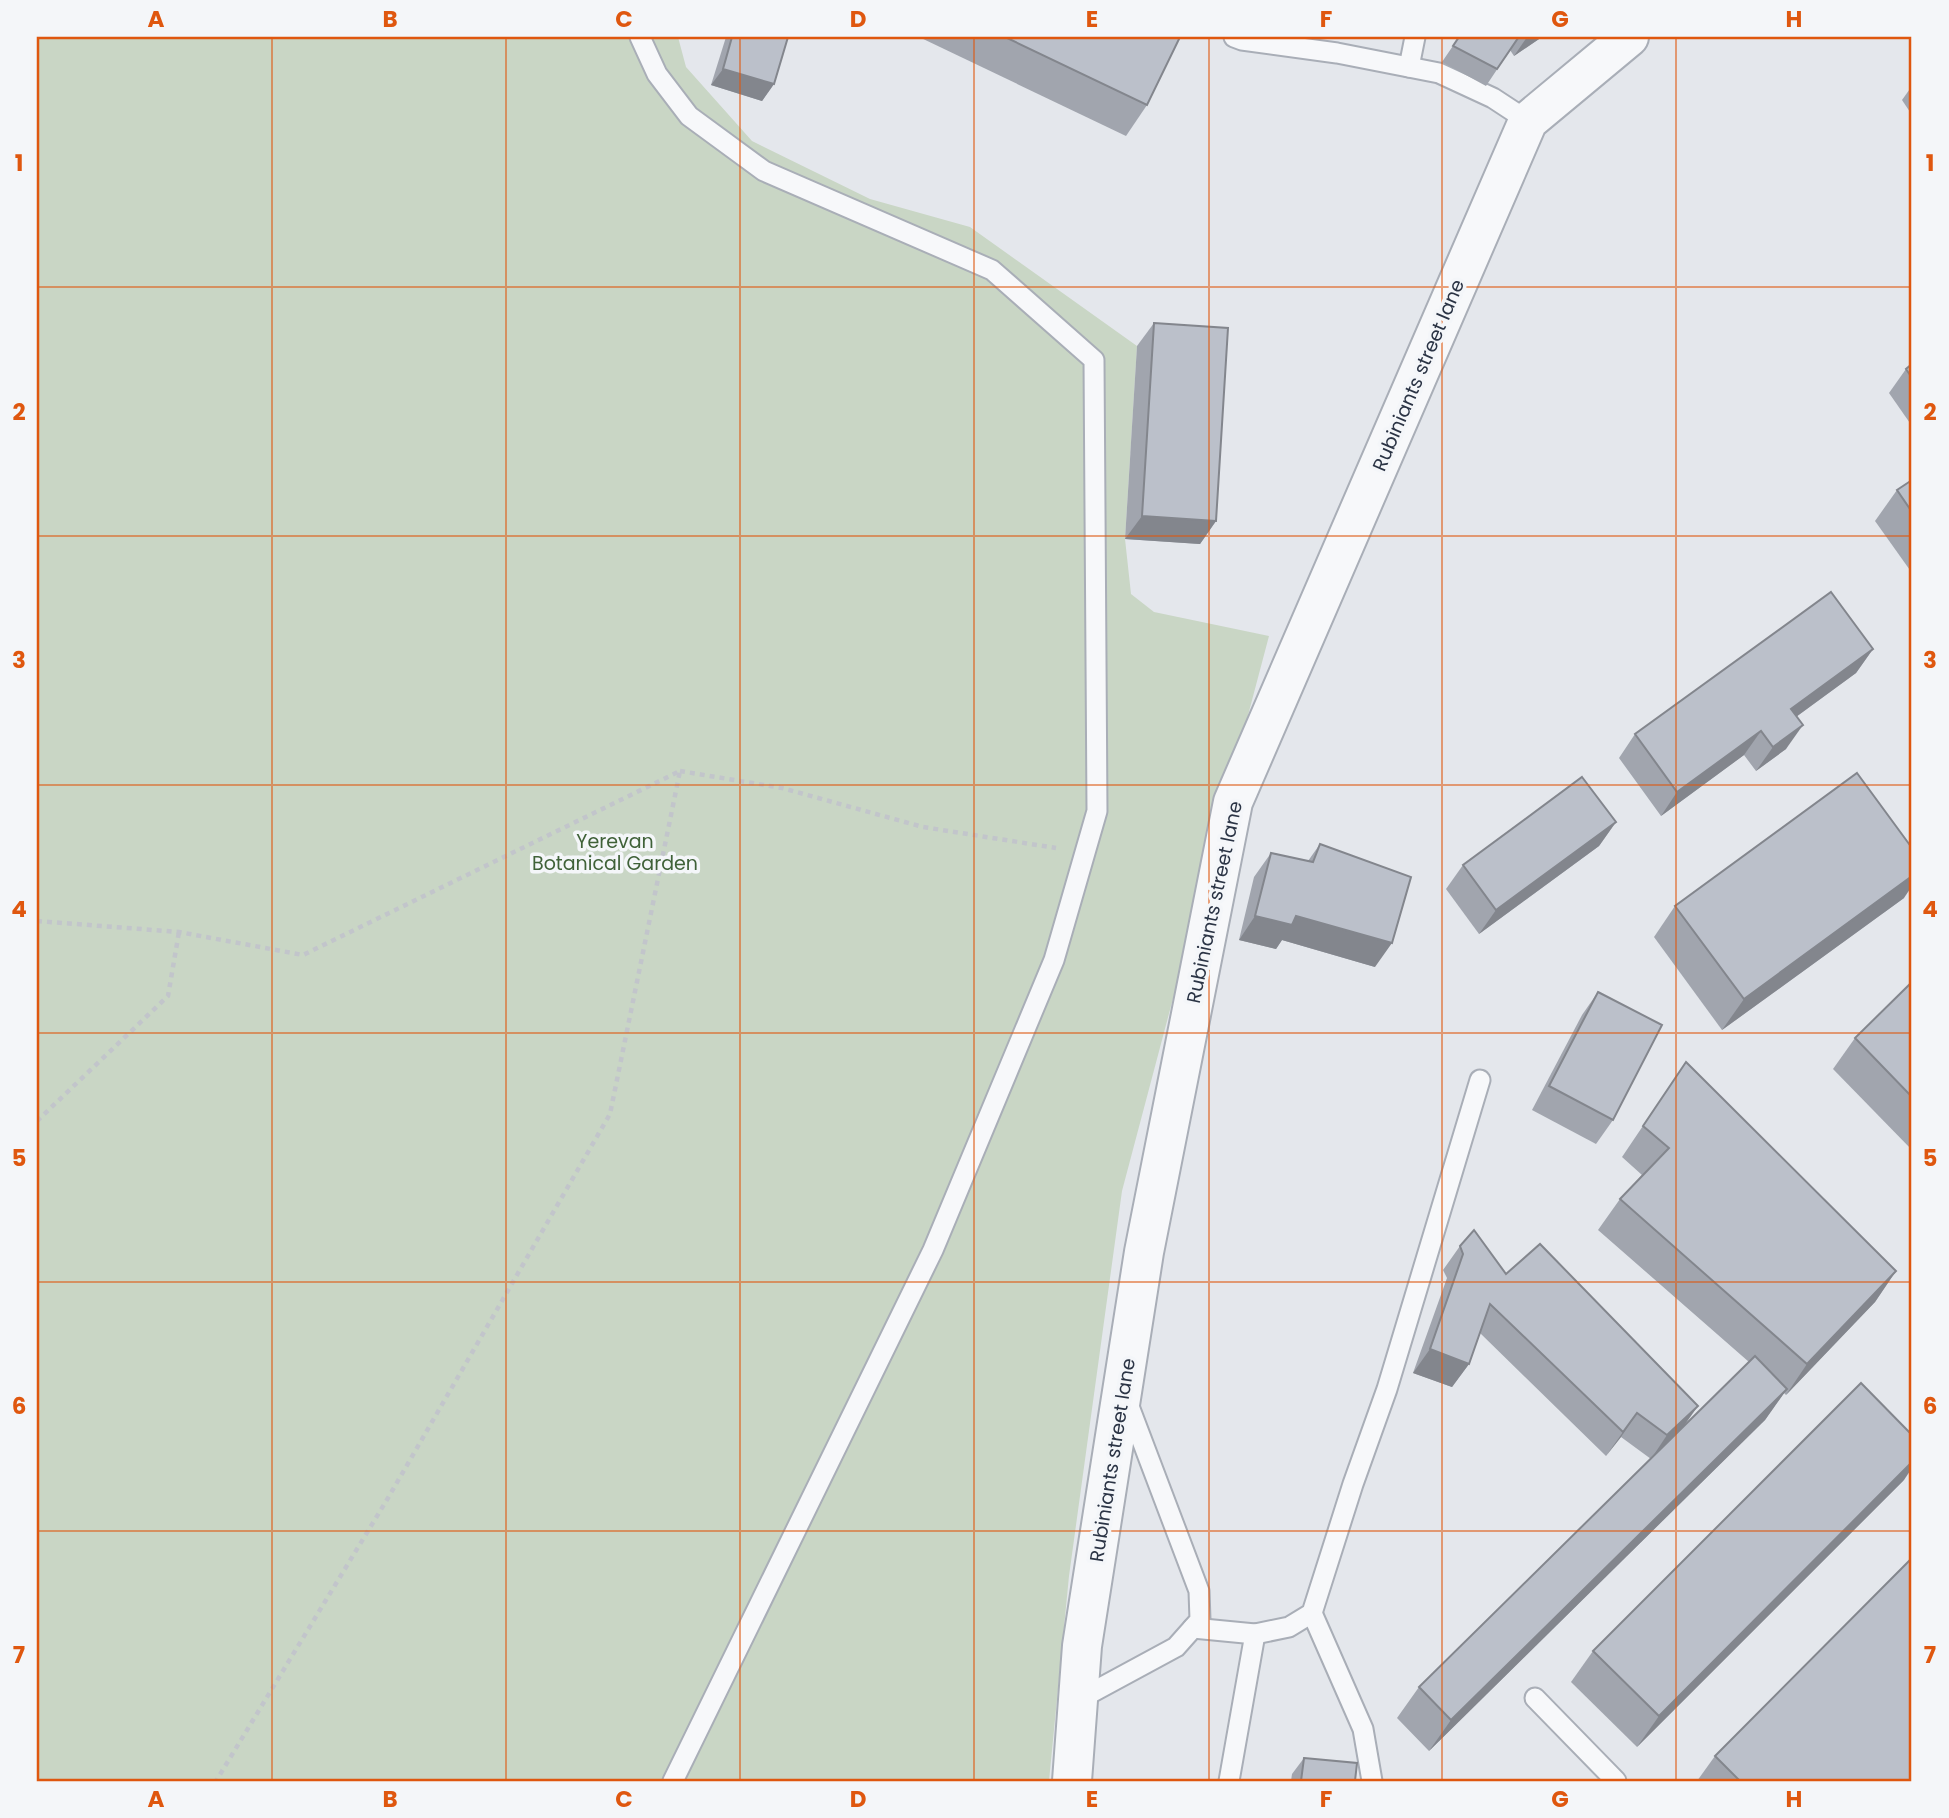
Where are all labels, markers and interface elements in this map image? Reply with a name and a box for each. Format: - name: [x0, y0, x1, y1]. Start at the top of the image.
- text: A: [148, 3, 165, 35]
- text: B: [382, 3, 398, 35]
- text: C: [615, 3, 633, 35]
- text: D: [850, 3, 866, 35]
- text: E: [1086, 3, 1098, 35]
- text: F: [1320, 3, 1332, 35]
- text: G: [1551, 3, 1569, 35]
- text: H: [1786, 3, 1802, 35]
- text: 1: [15, 147, 23, 179]
- text: 1: [1926, 147, 1934, 179]
- street label: Rubiniants street lane: [1366, 275, 1471, 475]
- text: 2: [12, 396, 26, 428]
- text: 2: [1923, 396, 1937, 428]
- text: 3: [12, 644, 26, 676]
- text: 3: [1923, 644, 1937, 676]
- street label: Rubiniants street lane: [1180, 799, 1249, 1006]
- park label: Yerevan Botanical Garden: [532, 828, 698, 877]
- text: 4: [11, 893, 27, 925]
- text: 4: [1922, 893, 1938, 925]
- text: 5: [12, 1142, 26, 1174]
- text: 5: [1923, 1142, 1937, 1174]
- street label: Rubiniants street lane: [1083, 1356, 1142, 1564]
- text: 6: [12, 1390, 26, 1422]
- text: 6: [1923, 1390, 1937, 1422]
- text: 7: [13, 1639, 25, 1671]
- text: 7: [1924, 1639, 1936, 1671]
- text: A: [148, 1783, 165, 1815]
- text: B: [382, 1783, 398, 1815]
- text: C: [615, 1783, 633, 1815]
- text: D: [850, 1783, 866, 1815]
- text: E: [1086, 1783, 1098, 1815]
- text: F: [1320, 1783, 1332, 1815]
- text: G: [1551, 1783, 1569, 1815]
- text: H: [1786, 1783, 1802, 1815]

